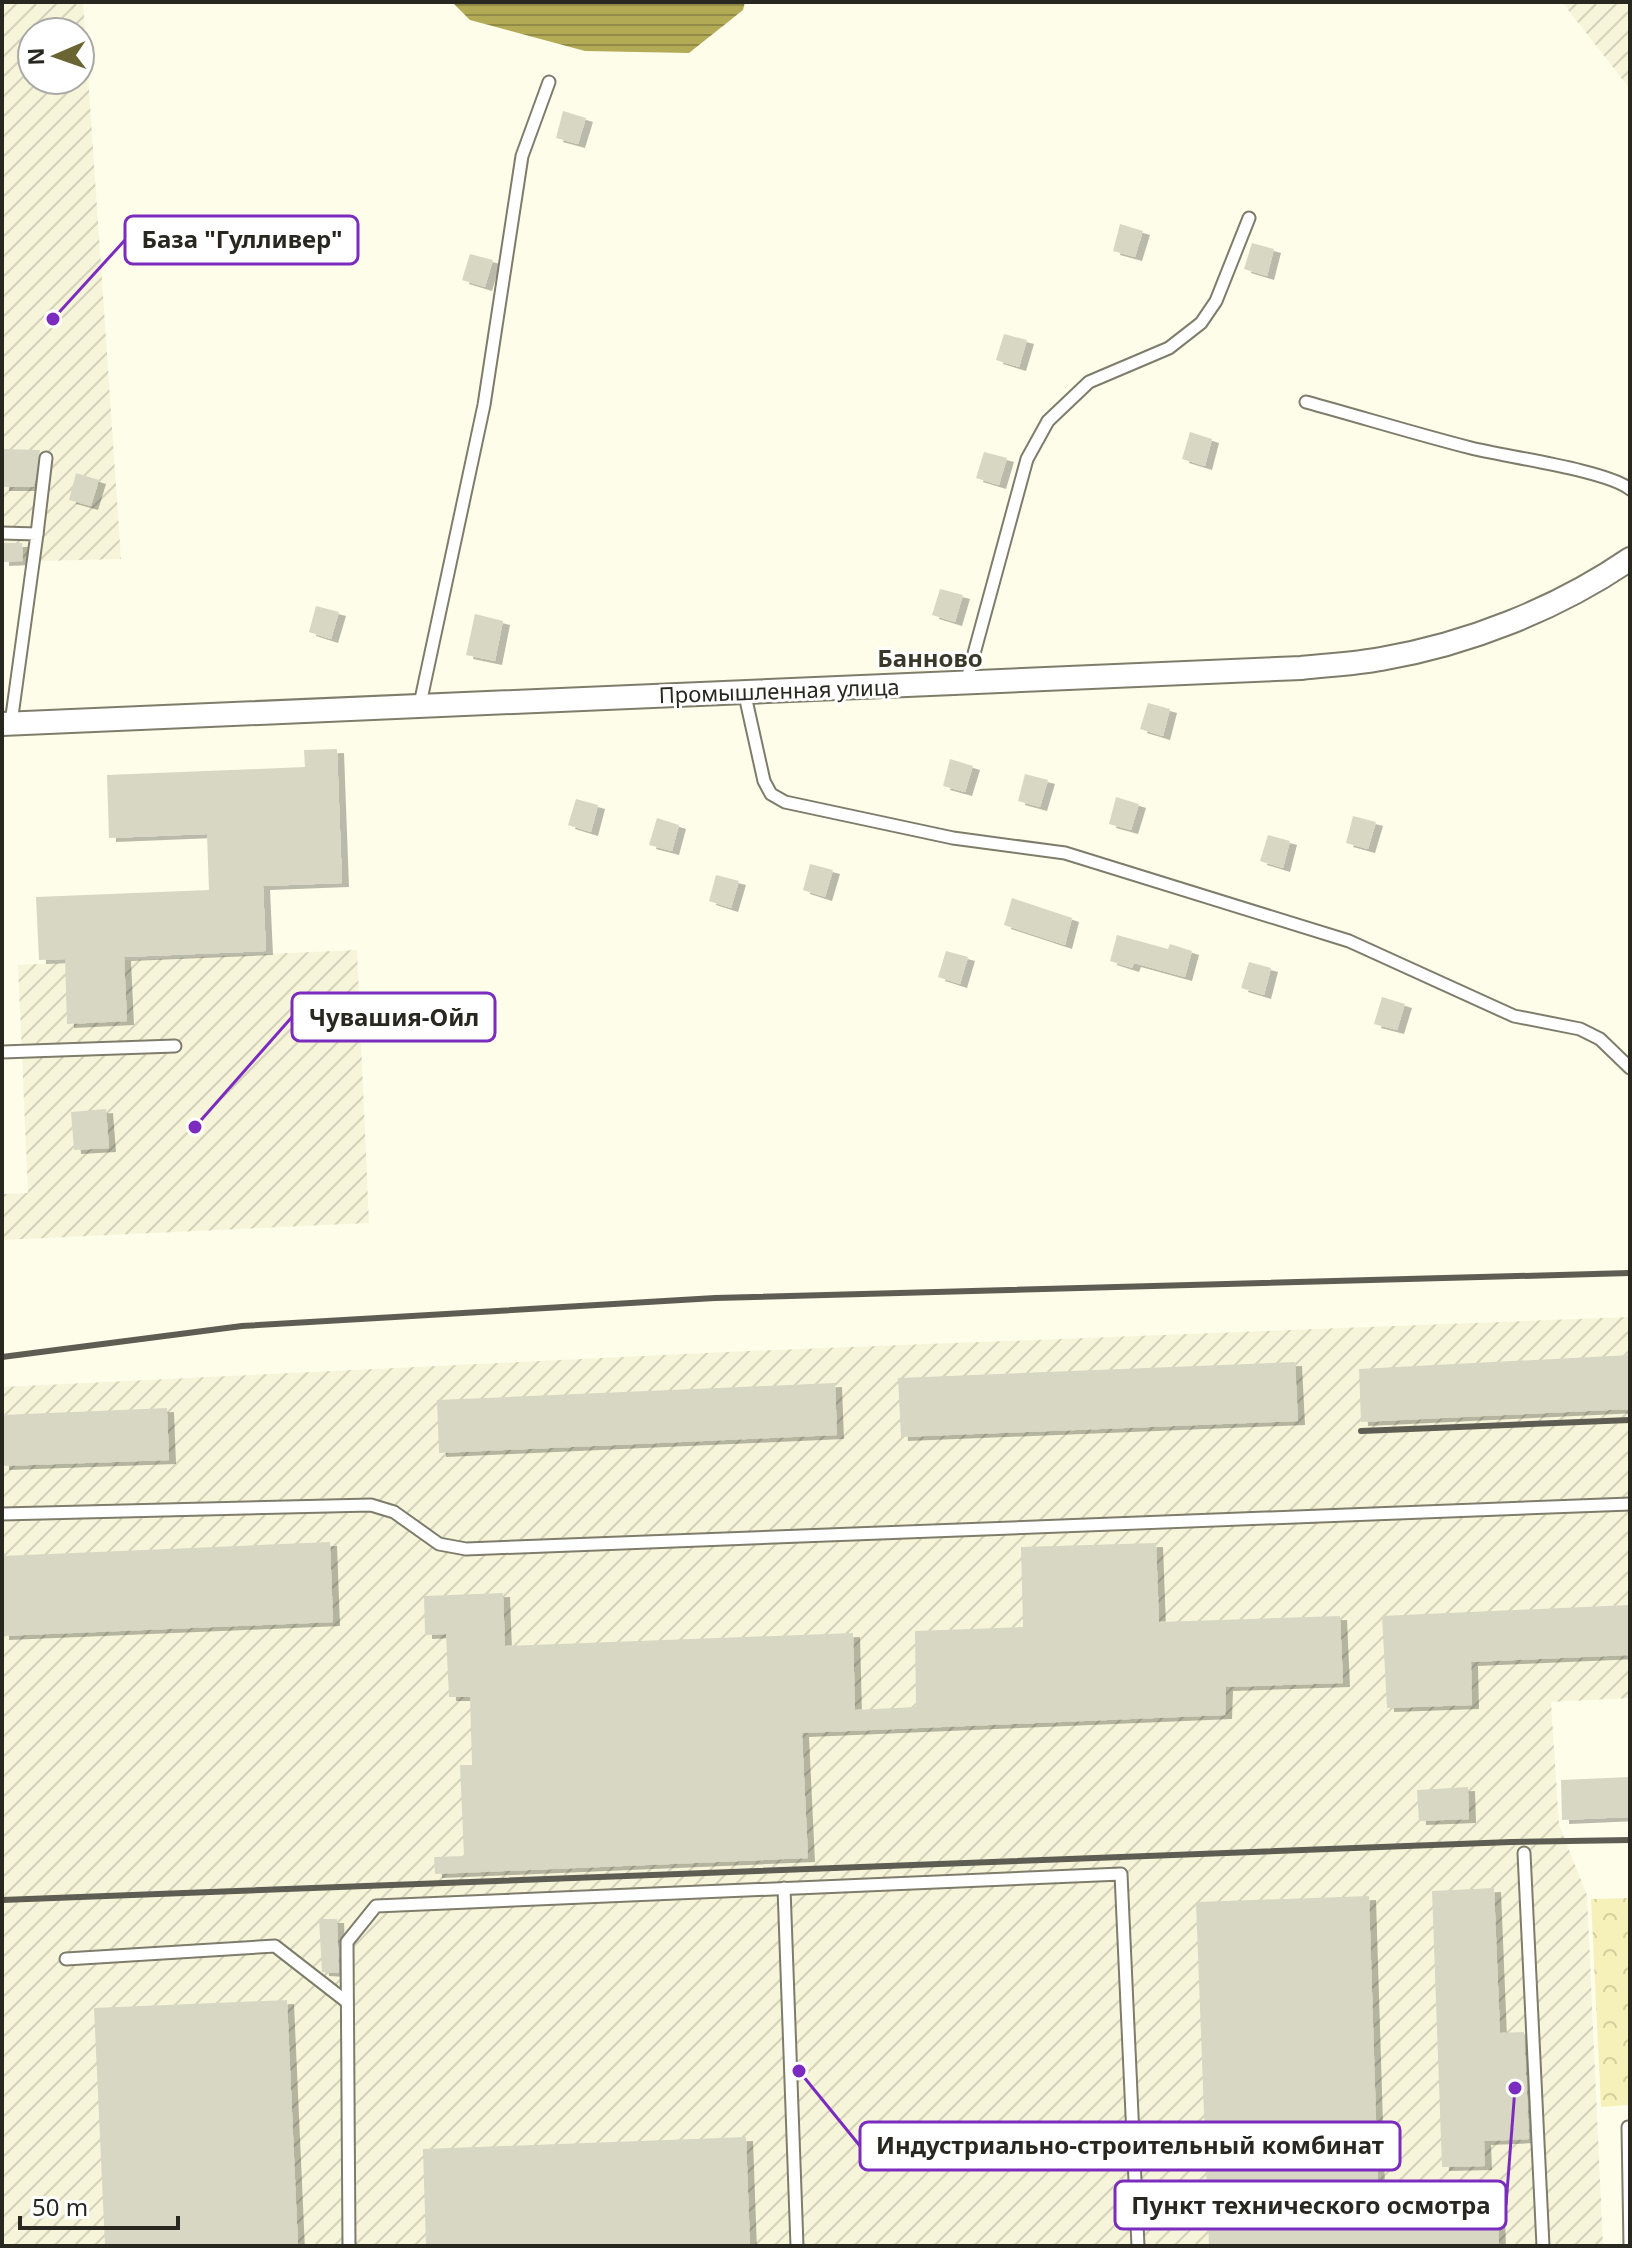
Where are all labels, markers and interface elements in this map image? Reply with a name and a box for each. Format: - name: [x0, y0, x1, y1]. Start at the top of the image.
- north arrow: [16, 16, 96, 96]
- text: N: [20, 47, 50, 66]
- callout: База "Гулливер": [125, 216, 358, 264]
- text: База "Гулливер": [141, 222, 343, 255]
- district label: Банново: [877, 641, 983, 674]
- street label: Промышленная улица: [658, 671, 900, 709]
- callout: Чувашия-Ойл: [292, 993, 495, 1041]
- text: Чувашия-Ойл: [309, 1000, 479, 1033]
- callout: Индустриально-строительный комбинат: [860, 2122, 1400, 2170]
- text: Индустриально-строительный комбинат: [876, 2128, 1384, 2161]
- scale bar: [20, 2180, 178, 2230]
- callout: Пункт технического осмотра: [1115, 2181, 1506, 2229]
- text: Пункт технического осмотра: [1131, 2188, 1491, 2221]
- text: 50 m: [32, 2190, 88, 2223]

